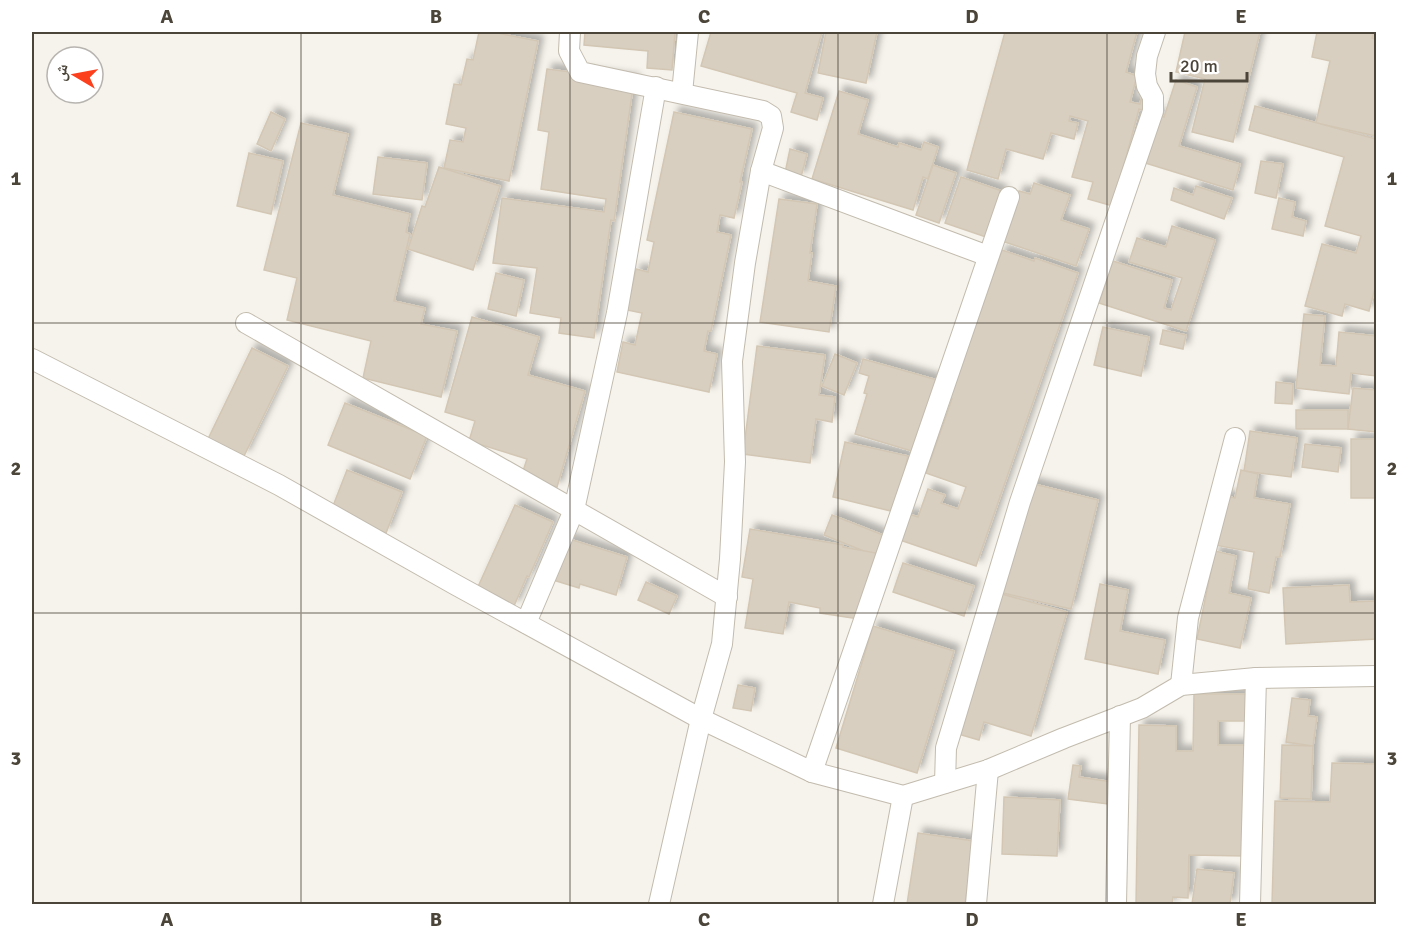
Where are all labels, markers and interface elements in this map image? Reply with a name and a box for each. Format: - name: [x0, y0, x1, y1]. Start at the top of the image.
- text: A: [161, 4, 174, 29]
- text: B: [430, 4, 442, 29]
- text: C: [698, 4, 710, 29]
- text: D: [965, 4, 979, 29]
- text: E: [1235, 4, 1247, 29]
- north arrow: [45, 45, 105, 105]
- scale bar: [1171, 45, 1248, 83]
- text: 20 m: [1180, 55, 1218, 77]
- text: ش: [50, 62, 73, 83]
- text: 1: [11, 166, 22, 191]
- text: 1: [1387, 166, 1398, 191]
- text: 2: [11, 456, 21, 481]
- text: 2: [1387, 456, 1397, 481]
- text: 3: [11, 746, 21, 771]
- text: 3: [1387, 746, 1397, 771]
- text: A: [161, 907, 174, 932]
- text: B: [430, 907, 442, 932]
- text: C: [698, 907, 710, 932]
- text: D: [965, 907, 979, 932]
- text: E: [1235, 907, 1247, 932]

